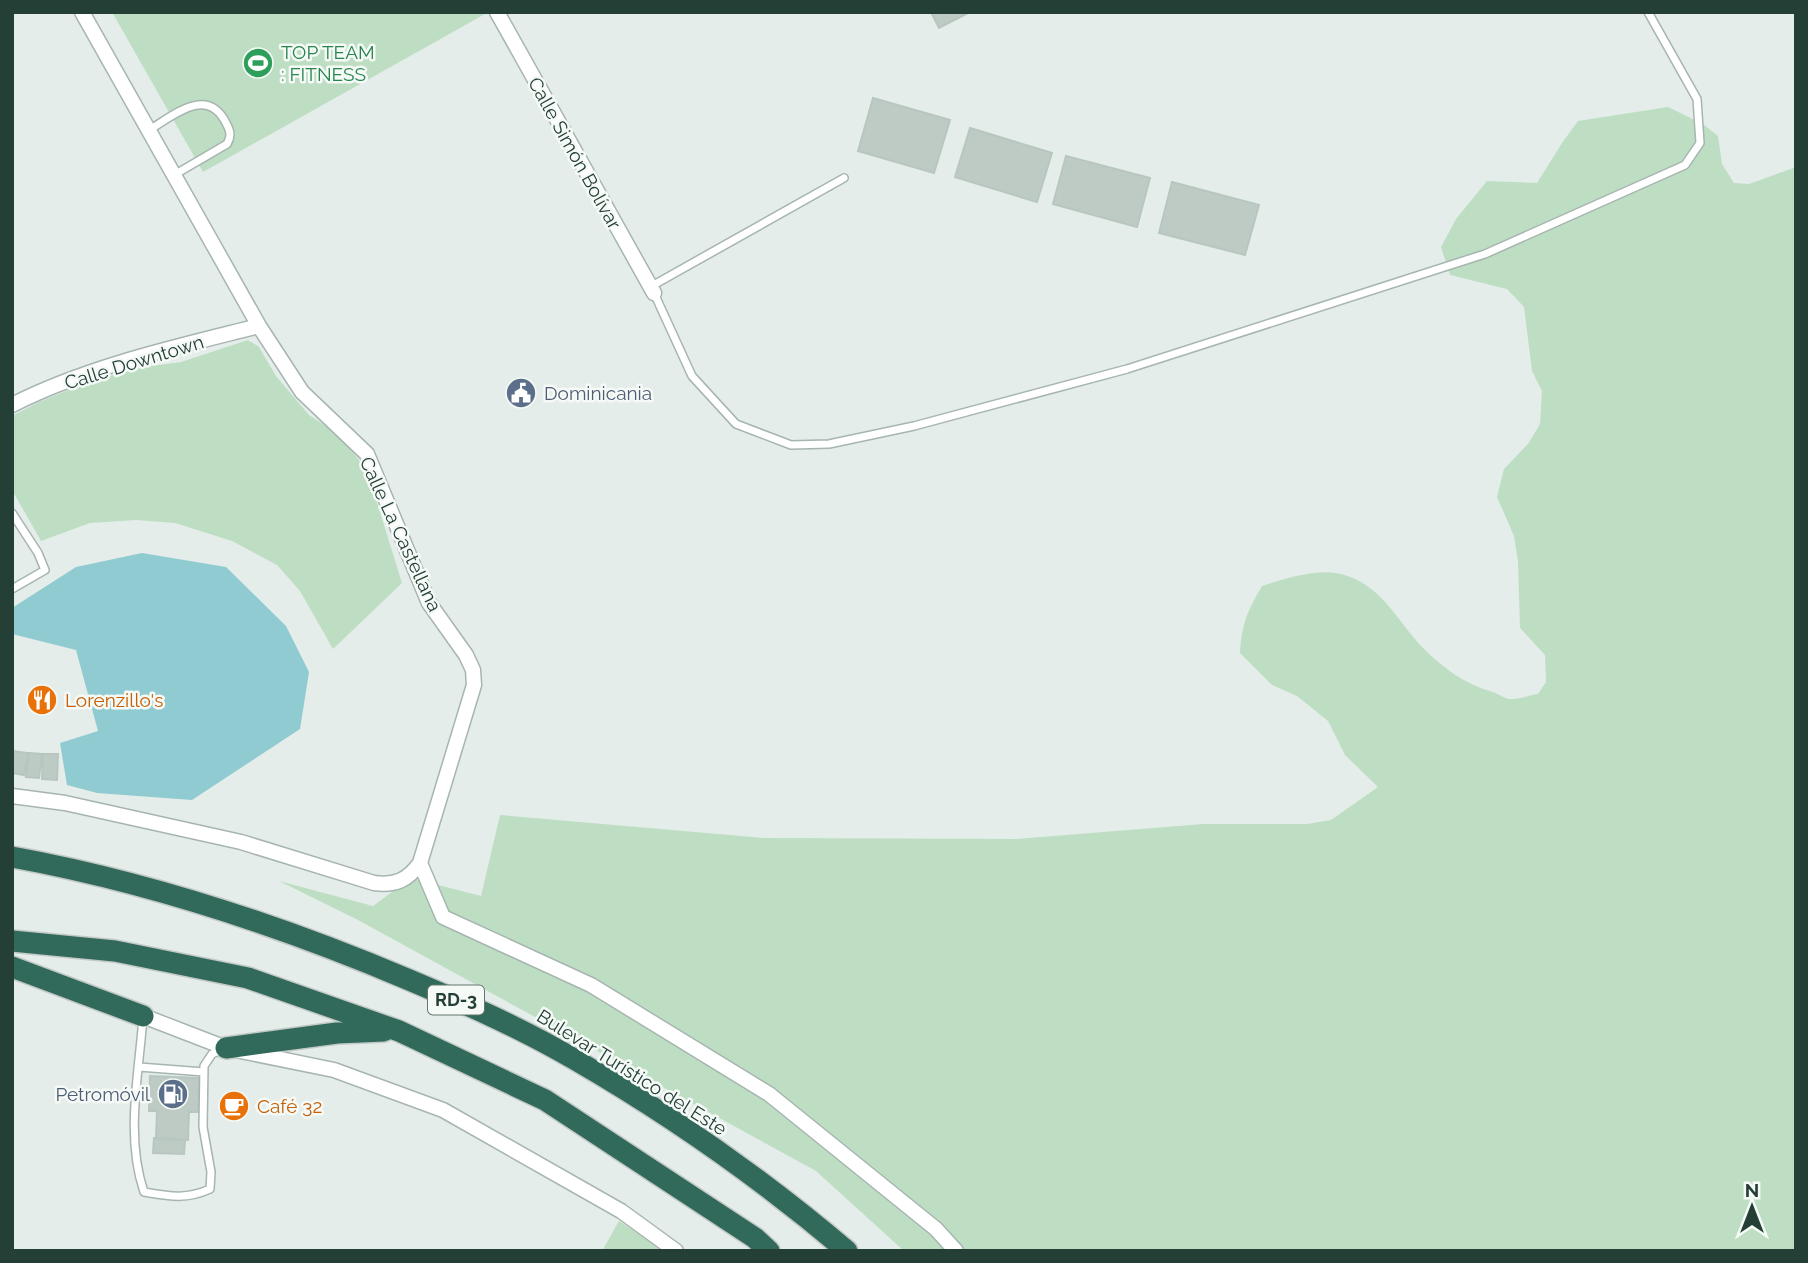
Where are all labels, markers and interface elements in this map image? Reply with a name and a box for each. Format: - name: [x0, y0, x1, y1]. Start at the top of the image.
- place label: TOP TEAM : FITNESS: [281, 41, 375, 85]
- sports icon: TOP TEAM : FITNESS: [241, 46, 275, 80]
- street label: Calle Simón Bolívar: [524, 73, 626, 233]
- street label: Calle Downtown: [62, 330, 206, 394]
- public building icon: Dominicania: [504, 376, 538, 410]
- place label: Dominicania: [544, 382, 652, 404]
- street label: Calle La Castellana: [356, 453, 446, 615]
- restaurant icon: Lorenzillo's: [25, 683, 59, 717]
- place label: Lorenzillo's: [65, 689, 163, 711]
- road number: RD-3: [428, 986, 484, 1015]
- street label: Bulevar Turístico del Este: [533, 1005, 731, 1139]
- fuel station icon: Petromóvil: [156, 1077, 190, 1111]
- place label: Petromóvil: [55, 1083, 151, 1105]
- cafe icon: Café 32: [217, 1089, 251, 1123]
- place label: Café 32: [257, 1095, 322, 1117]
- north arrow: [1717, 1172, 1787, 1242]
- text: N: [1745, 1179, 1759, 1201]

